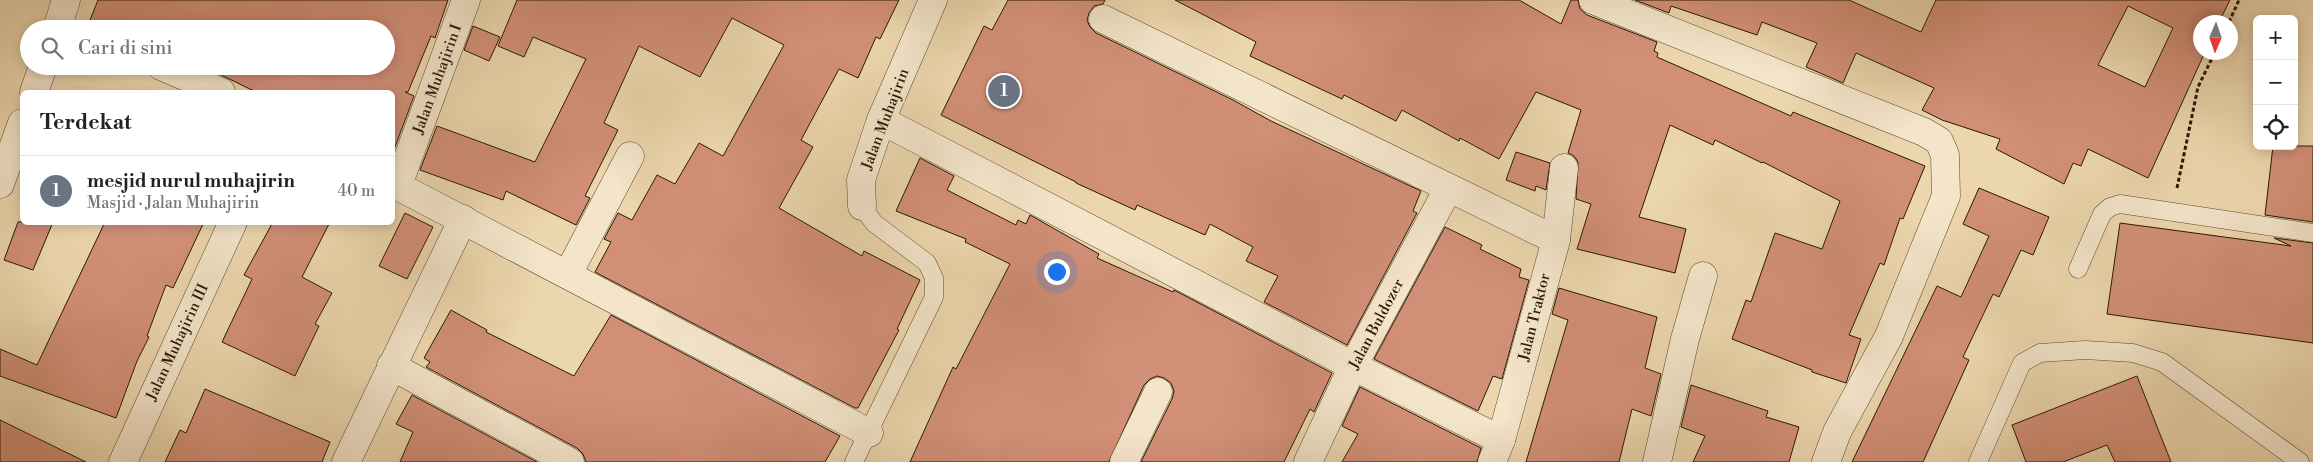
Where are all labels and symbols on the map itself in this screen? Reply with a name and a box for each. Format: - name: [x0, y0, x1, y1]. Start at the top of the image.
- north arrow: [2193, 15, 2238, 60]
- street label: Jalan Muhajirin I: [408, 21, 466, 138]
- street label: Jalan Muhajirin: [857, 66, 913, 173]
- pin: 1: [988, 72, 1020, 110]
- your location: [1044, 259, 1070, 285]
- street label: Jalan Traktor: [1514, 271, 1555, 364]
- street label: Jalan Buldozer: [1344, 275, 1408, 374]
- street label: Jalan Muhajirin III: [142, 280, 213, 405]

